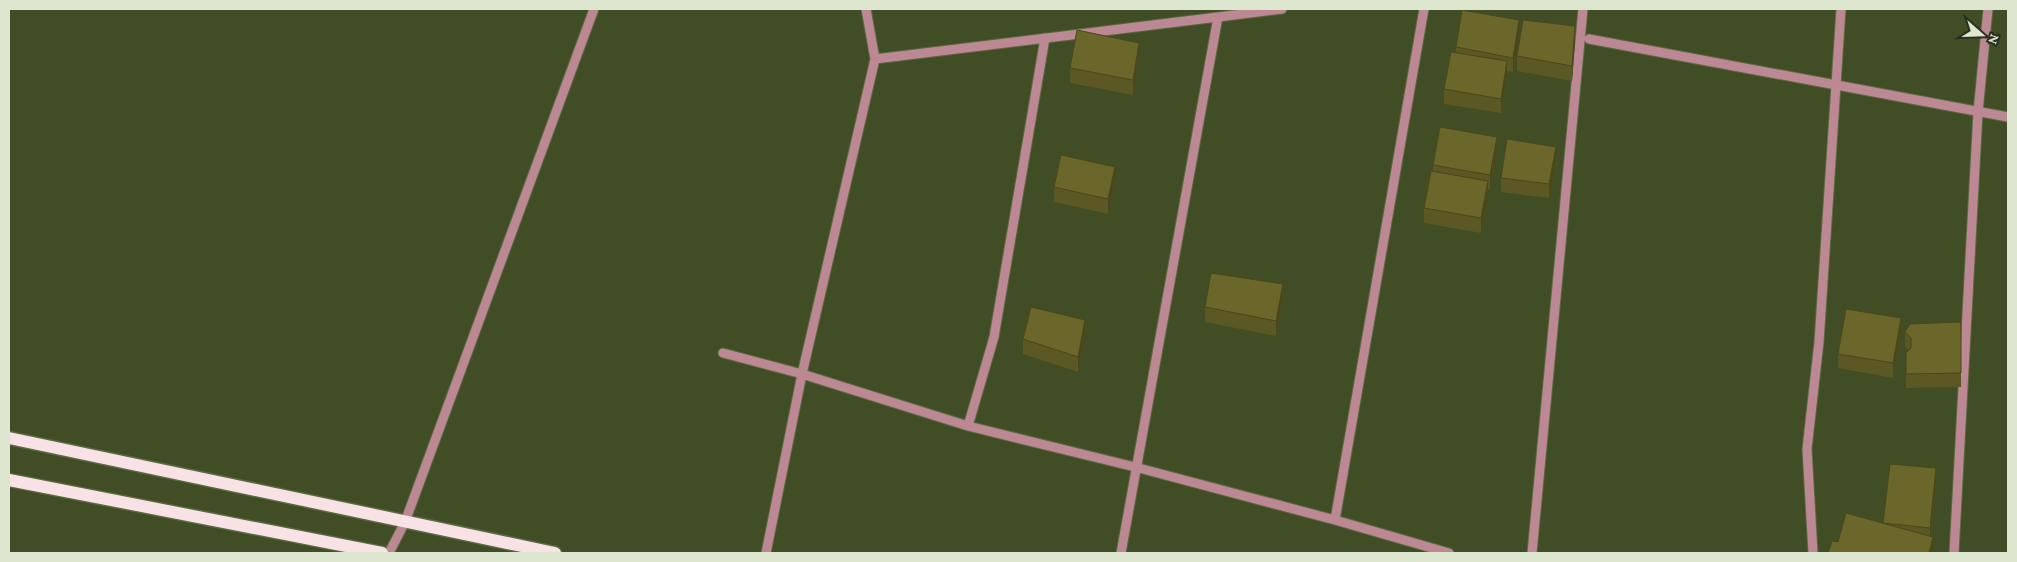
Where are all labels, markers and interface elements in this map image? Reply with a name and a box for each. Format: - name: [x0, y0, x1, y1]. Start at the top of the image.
- north arrow: [1957, 10, 2007, 60]
- text: N: [1985, 32, 2003, 47]

